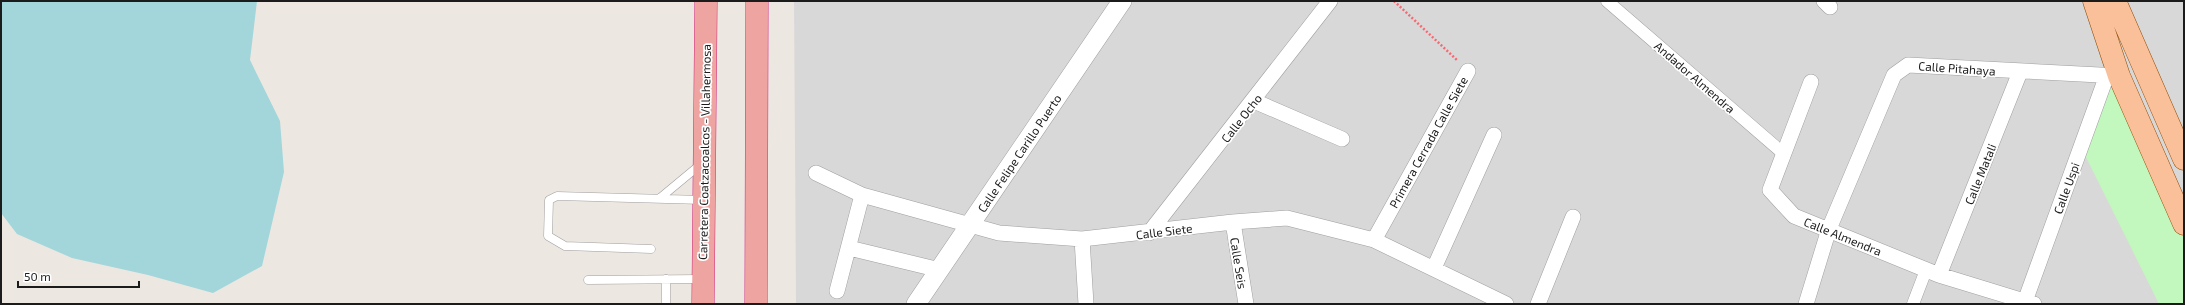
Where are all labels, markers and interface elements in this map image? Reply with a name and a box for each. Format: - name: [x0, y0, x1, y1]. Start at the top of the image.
- street label: Andador Almendra: [1652, 38, 1738, 116]
- street label: Carretera Coatzacoalcos - Villahermosa: [695, 44, 713, 260]
- street label: Calle Pitahaya: [1918, 58, 1996, 78]
- street label: Primera Cerrada Calle Siete: [1386, 74, 1470, 210]
- street label: Calle Felipe Carillo Puerto: [974, 91, 1064, 215]
- street label: Calle Ocho: [1218, 91, 1264, 145]
- street label: Calle Matali: [1961, 141, 1999, 207]
- street label: Calle Uspi: [2050, 160, 2082, 216]
- street label: Calle Almendra: [1802, 214, 1884, 258]
- street label: Calle Siete: [1135, 221, 1193, 241]
- street label: Calle Seis: [1228, 236, 1250, 290]
- scale bar: [18, 263, 139, 289]
- text: 50 m: [24, 269, 51, 283]

